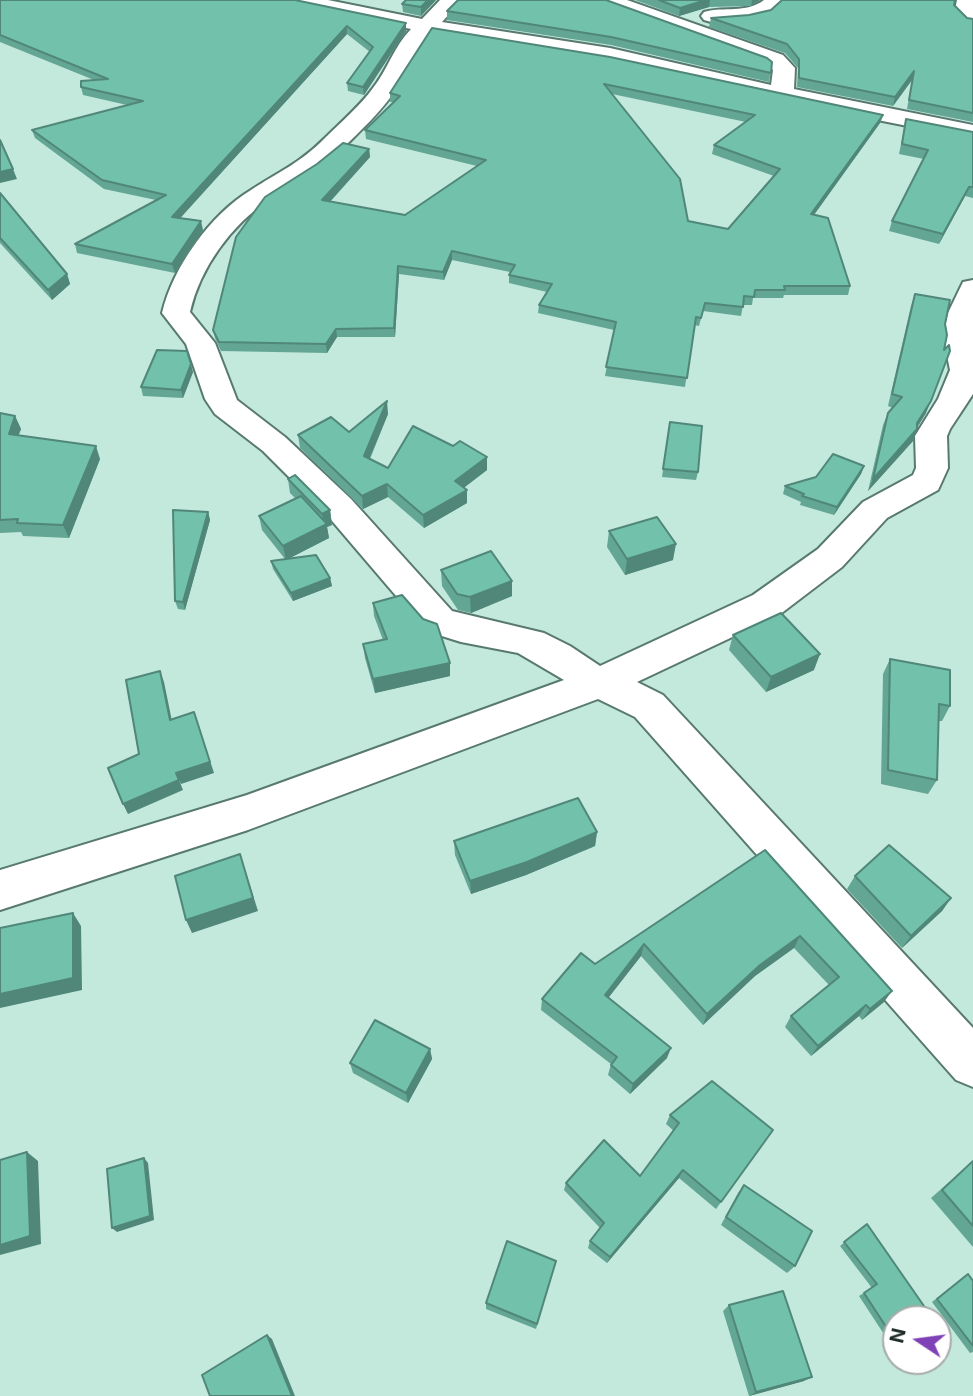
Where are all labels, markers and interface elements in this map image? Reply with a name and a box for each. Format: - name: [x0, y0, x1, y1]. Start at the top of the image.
- north arrow: [882, 1305, 952, 1375]
- text: N: [885, 1326, 911, 1345]

